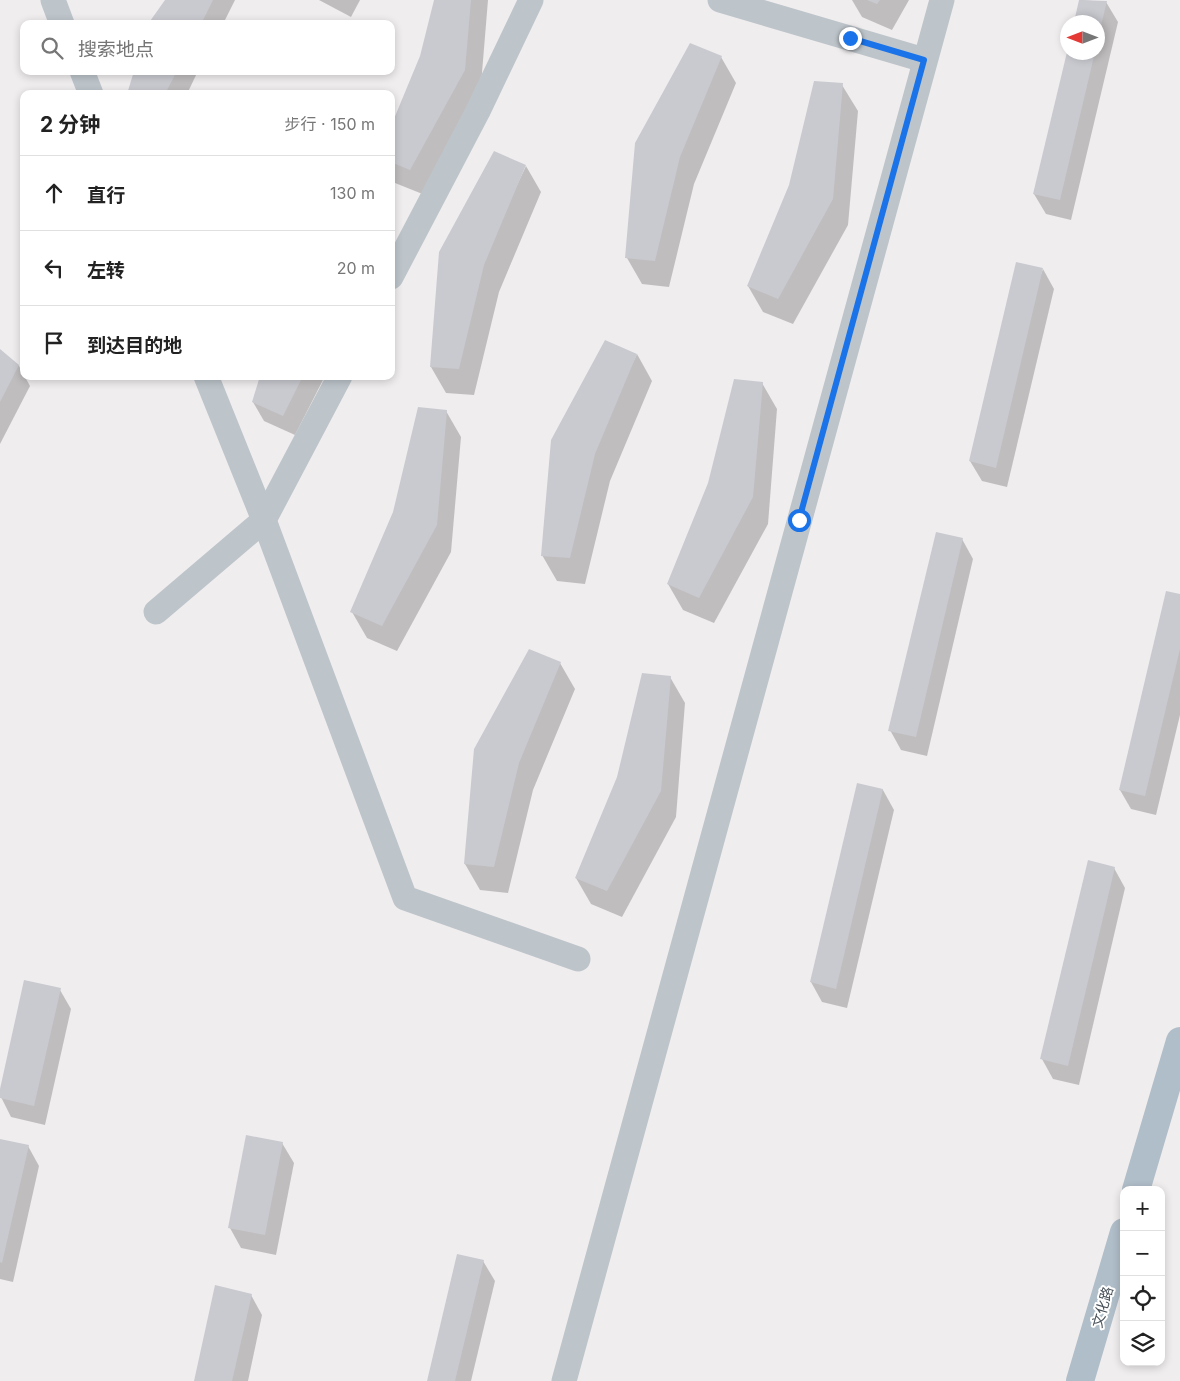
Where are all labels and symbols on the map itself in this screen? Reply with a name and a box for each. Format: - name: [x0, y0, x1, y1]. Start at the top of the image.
- north arrow: [1060, 15, 1105, 60]
- route end: [839, 27, 862, 50]
- route start: [788, 509, 811, 532]
- street label: 文化路: [1088, 1284, 1116, 1330]

